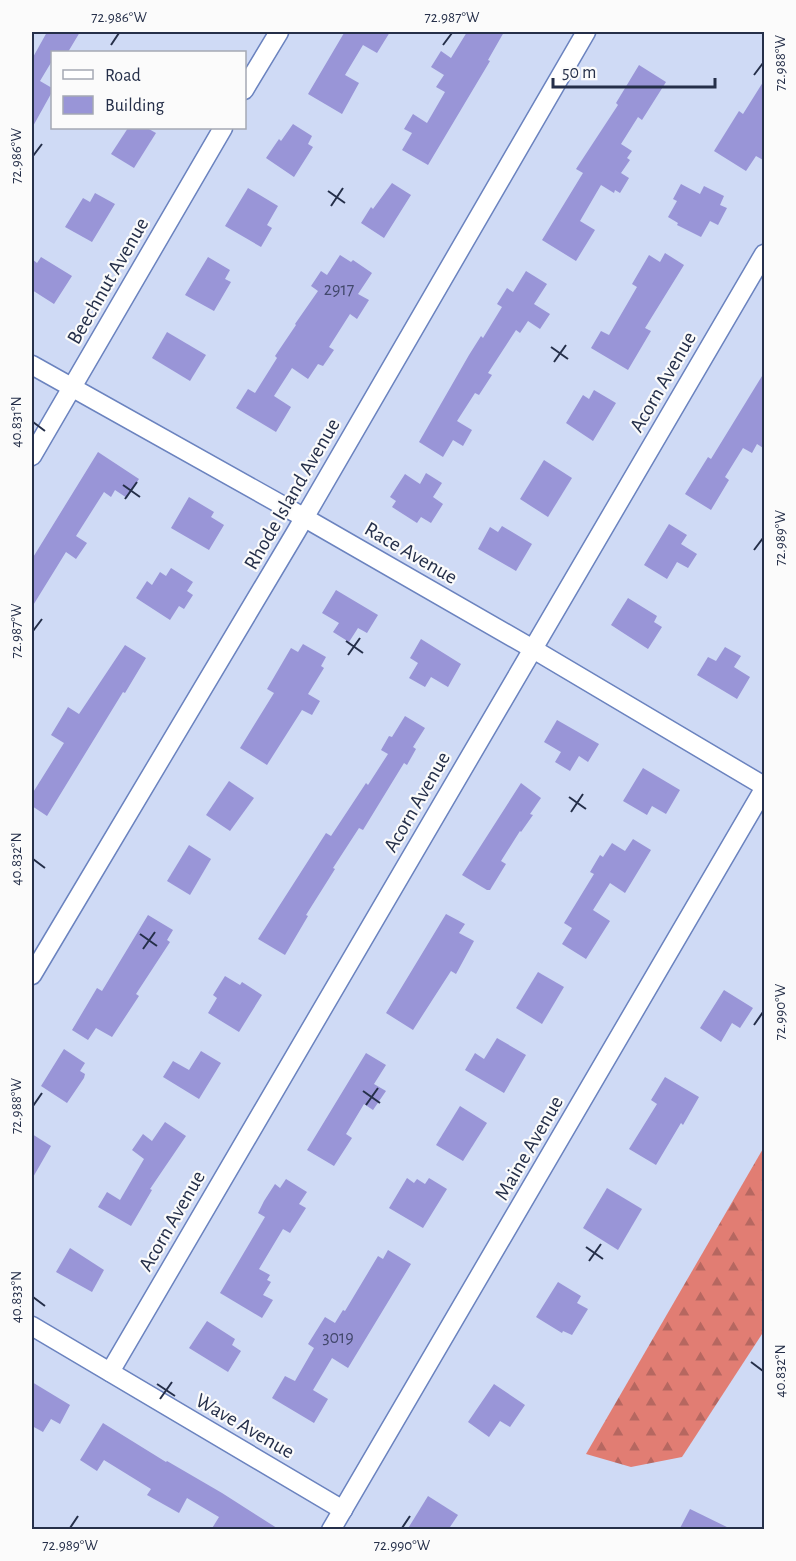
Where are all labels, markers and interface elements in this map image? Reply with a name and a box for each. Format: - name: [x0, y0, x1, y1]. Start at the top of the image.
- text: 72.986°W: [91, 10, 147, 25]
- text: 72.987°W: [425, 10, 480, 25]
- text: 72.988°W: [773, 35, 788, 91]
- legend: [51, 51, 246, 129]
- scale bar: [553, 51, 715, 89]
- text: 50 m: [562, 64, 596, 82]
- text: Road: [105, 67, 141, 85]
- text: Building: [105, 97, 165, 115]
- text: 72.986°W: [9, 128, 24, 184]
- street label: Beechnut Avenue: [63, 214, 153, 348]
- house number: 2917: [324, 281, 354, 299]
- street label: Acorn Avenue: [626, 328, 700, 436]
- text: 40.831°N: [9, 396, 24, 448]
- street label: Rhode Island Avenue: [240, 415, 344, 573]
- text: 72.989°W: [773, 510, 788, 566]
- street label: Race Avenue: [361, 518, 461, 588]
- text: 72.987°W: [9, 603, 24, 658]
- street label: Acorn Avenue: [380, 748, 454, 856]
- text: 40.832°N: [9, 832, 24, 886]
- text: 72.990°W: [773, 983, 788, 1040]
- text: 72.988°W: [9, 1078, 24, 1134]
- street label: Maine Avenue: [491, 1092, 567, 1204]
- street label: Acorn Avenue: [135, 1167, 209, 1275]
- text: 40.833°N: [9, 1271, 24, 1323]
- house number: 3019: [322, 1329, 354, 1347]
- text: 40.832°N: [773, 1344, 788, 1398]
- street label: Wave Avenue: [192, 1389, 298, 1463]
- text: 72.989°W: [42, 1538, 98, 1553]
- text: 72.990°W: [374, 1538, 431, 1553]

